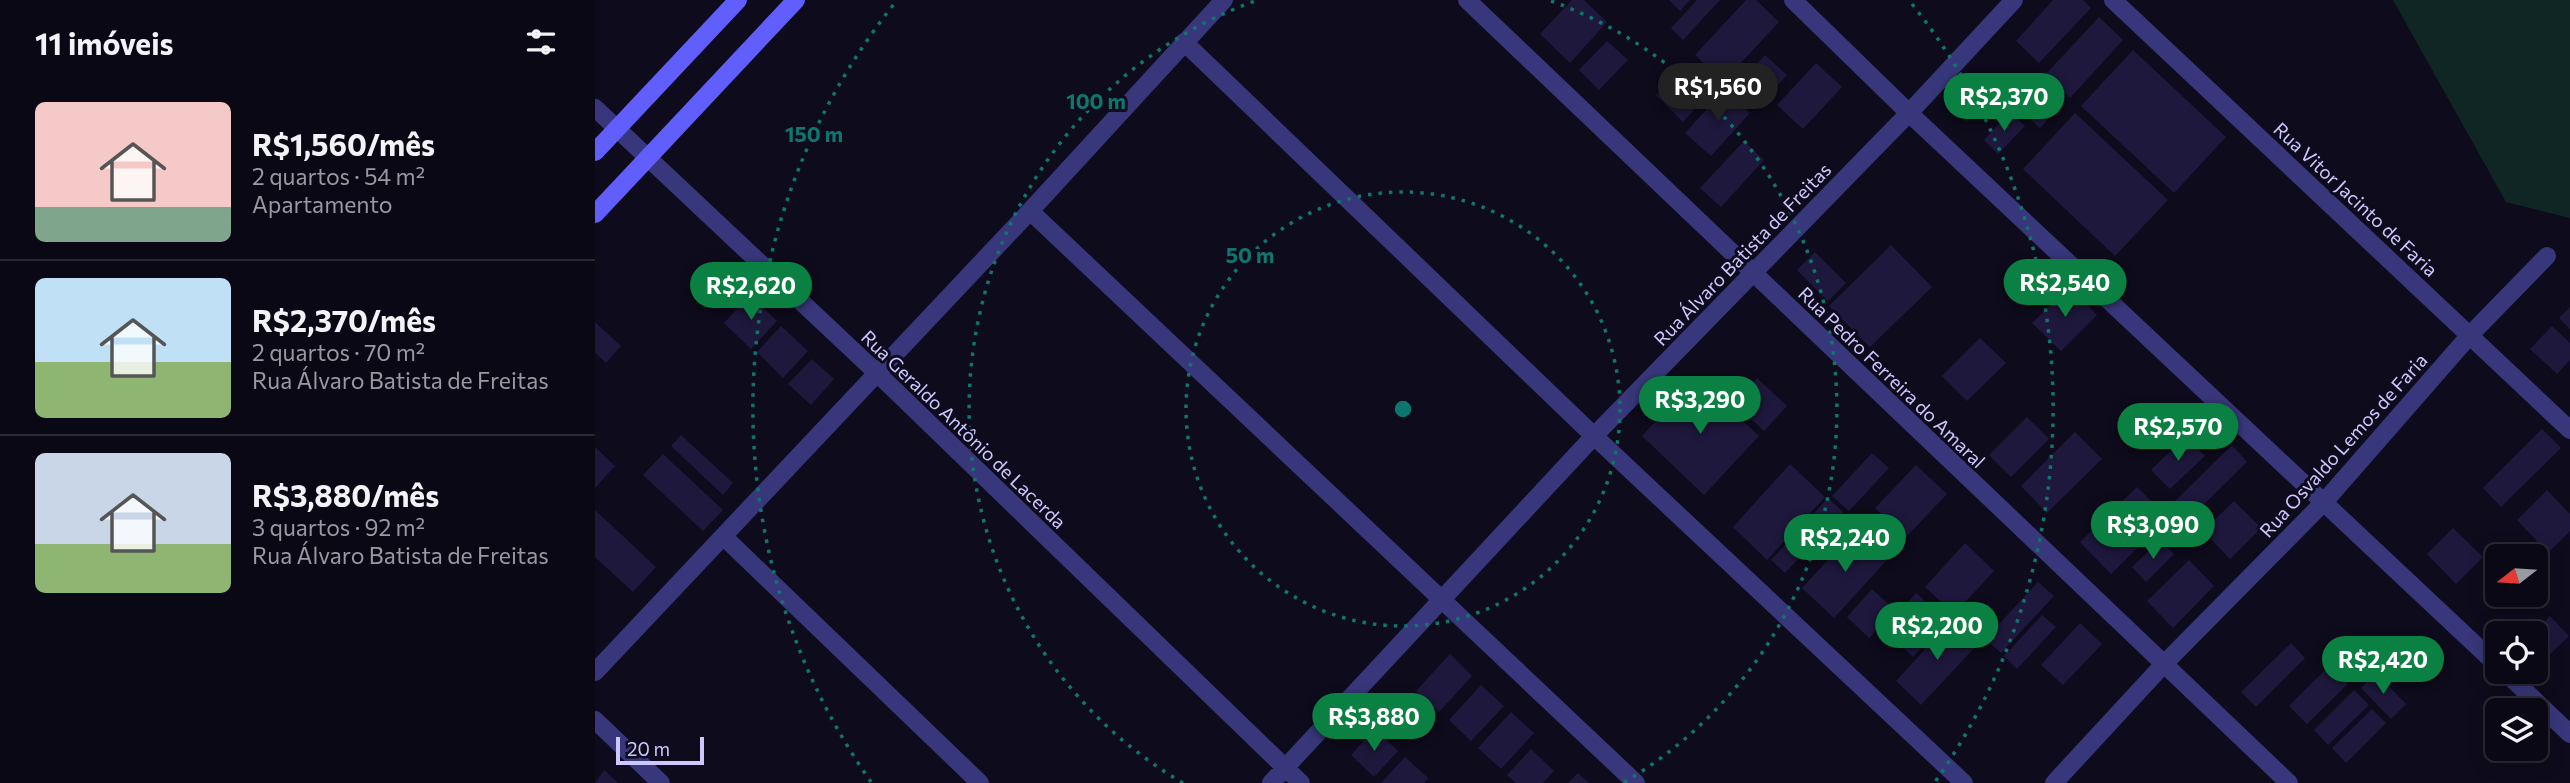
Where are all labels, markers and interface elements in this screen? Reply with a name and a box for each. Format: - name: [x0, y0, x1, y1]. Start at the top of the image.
- icon: filters: [522, 23, 560, 61]
- text: 11 imóveis: [35, 24, 173, 61]
- pin: R$1,560: [1653, 64, 1783, 123]
- text: R$1,560: [1674, 72, 1762, 100]
- pin: R$2,370: [1939, 74, 2069, 133]
- text: R$2,370: [1960, 82, 2048, 110]
- text: 100 m: [1066, 88, 1126, 113]
- street label: Rua Vitor Jacinto de Faria: [2269, 117, 2443, 281]
- text: 150 m: [785, 121, 843, 146]
- text: R$1,560/mês: [252, 125, 435, 162]
- icon: home: [91, 130, 175, 214]
- street label: Rua Álvaro Batista de Freitas: [1649, 158, 1835, 350]
- text: 2 quartos · 54 m²: [252, 162, 425, 190]
- text: Apartamento: [252, 190, 393, 218]
- text: 50 m: [1226, 242, 1274, 267]
- pin: R$2,540: [2000, 260, 2130, 319]
- pin: R$2,620: [686, 262, 816, 322]
- text: R$2,540: [2020, 268, 2110, 296]
- text: R$2,620: [706, 271, 796, 299]
- street label: Rua Pedro Ferreira do Amaral: [1794, 282, 1990, 472]
- text: R$2,370/mês: [252, 301, 436, 338]
- icon: home: [91, 306, 175, 390]
- street label: Rua Geraldo Antônio de Lacerda: [857, 325, 1071, 533]
- text: 2 quartos · 70 m²: [252, 338, 425, 366]
- street label: Rua Osvaldo Lemos de Faria: [2254, 348, 2432, 542]
- text: Rua Álvaro Batista de Freitas: [252, 366, 549, 394]
- pin: R$3,290: [1635, 376, 1765, 436]
- text: R$3,290: [1655, 385, 1745, 413]
- centre of rings: [1391, 397, 1415, 421]
- pin: R$2,570: [2113, 404, 2243, 463]
- text: R$2,570: [2133, 412, 2223, 440]
- text: R$3,880/mês: [252, 476, 439, 513]
- icon: home: [91, 481, 175, 565]
- pin: R$3,090: [2088, 502, 2218, 561]
- text: R$3,090: [2107, 510, 2199, 538]
- text: 3 quartos · 92 m²: [252, 513, 425, 541]
- pin: R$2,240: [1780, 514, 1910, 574]
- text: R$2,240: [1800, 523, 1890, 551]
- text: Rua Álvaro Batista de Freitas: [252, 541, 549, 569]
- north arrow: [2485, 544, 2548, 607]
- map controls: [2485, 544, 2548, 761]
- pin: R$2,200: [1872, 602, 2002, 662]
- text: R$2,200: [1891, 611, 1983, 639]
- button: locate: [2485, 621, 2548, 684]
- pin: R$2,420: [2318, 636, 2448, 696]
- text: R$2,420: [2338, 645, 2428, 673]
- pin: R$3,880: [1309, 694, 1439, 753]
- button: layers: [2485, 698, 2548, 761]
- text: R$3,880: [1328, 702, 1420, 730]
- scale bar: [616, 734, 703, 766]
- text: 20 m: [627, 737, 670, 760]

